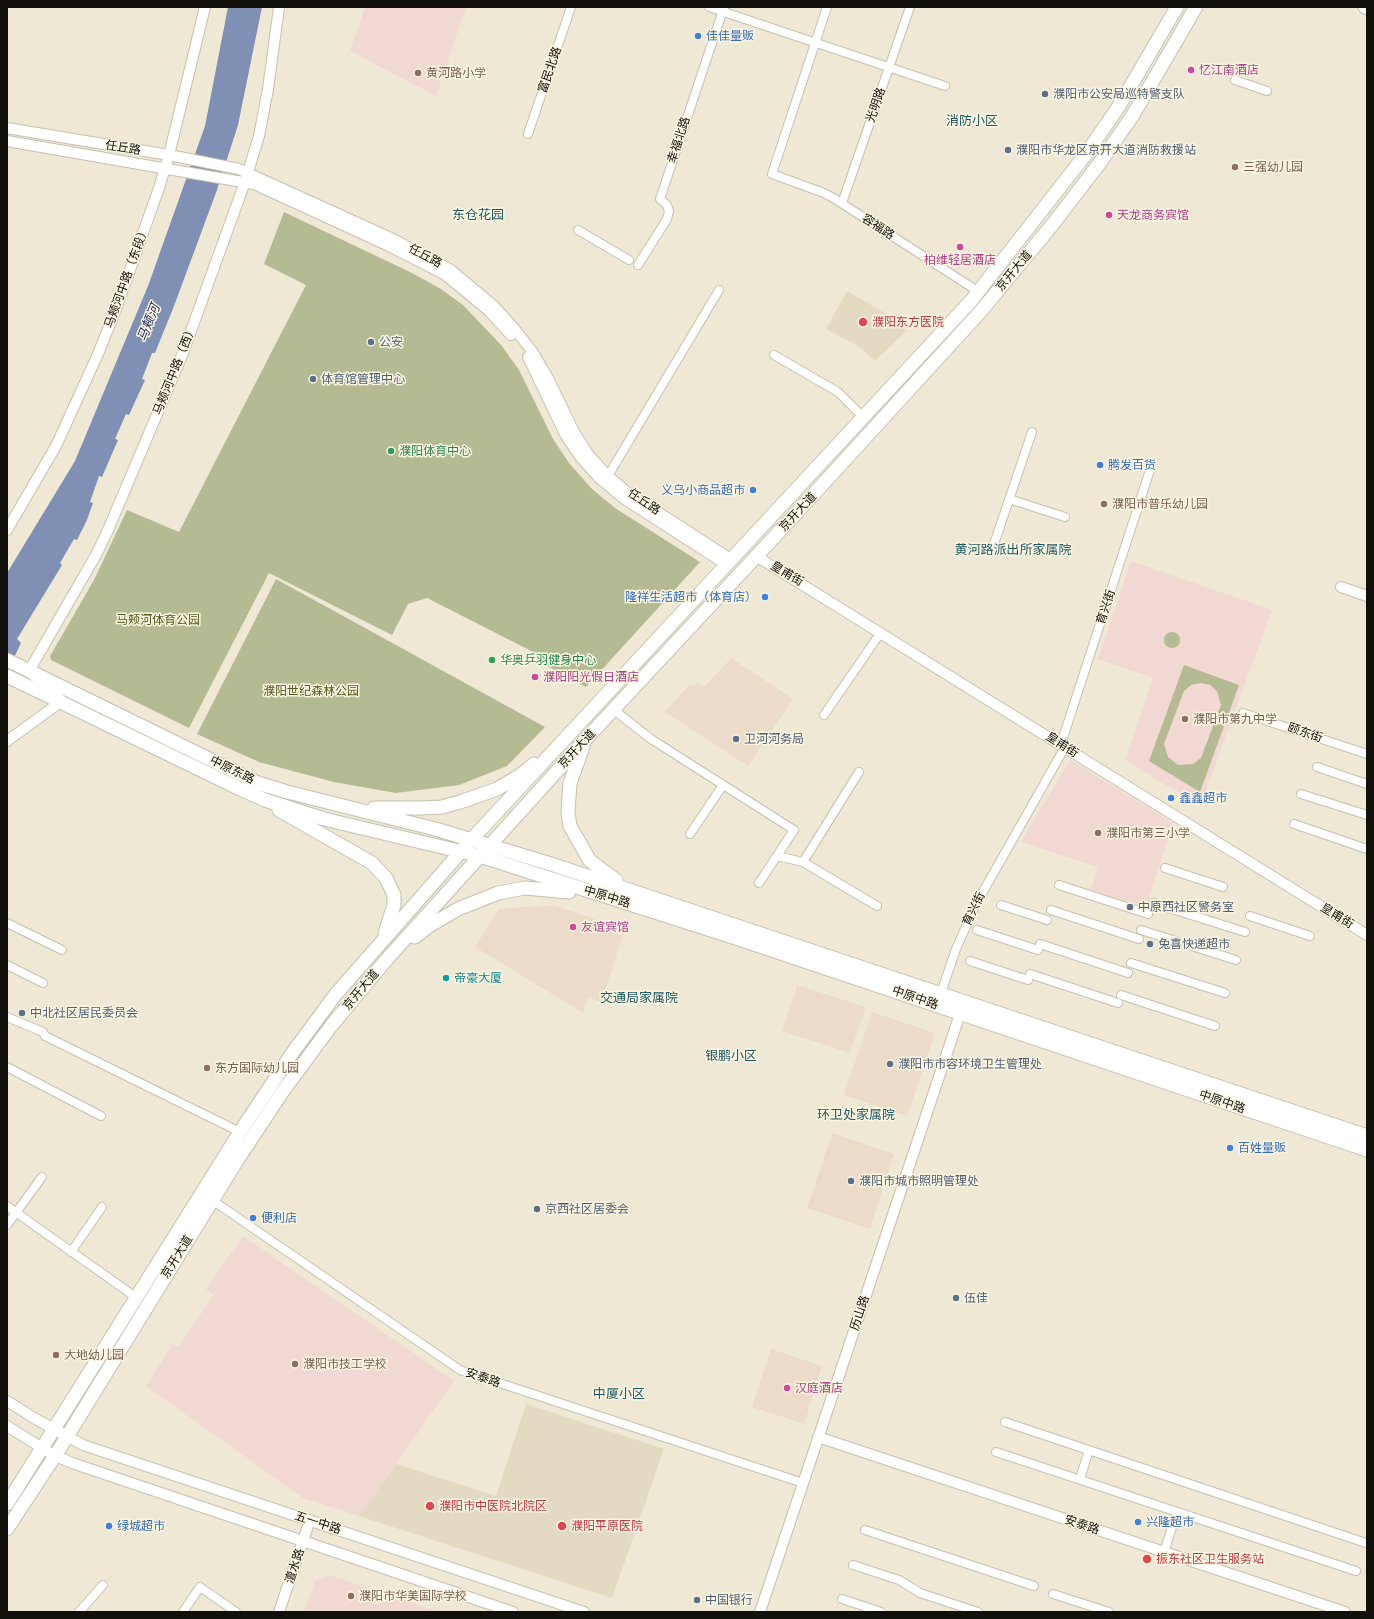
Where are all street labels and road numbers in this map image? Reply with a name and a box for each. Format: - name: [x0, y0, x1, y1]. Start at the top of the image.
- street label: 富民北路: [535, 45, 565, 95]
- street label: 光明路: [863, 86, 889, 124]
- street label: 幸福北路: [665, 115, 693, 165]
- street label: 任丘路: [104, 138, 142, 158]
- street label: 容福路: [859, 211, 897, 243]
- street label: 马颊河中路（东段）: [102, 224, 152, 330]
- street label: 任丘路: [406, 241, 444, 271]
- street label: 京开大道: [993, 248, 1035, 294]
- street label: 马颊河中路（西）: [150, 323, 200, 417]
- street label: 任丘路: [625, 486, 663, 518]
- street label: 京开大道: [776, 490, 820, 534]
- street label: 皇甫街: [768, 559, 806, 589]
- street label: 育兴街: [1094, 588, 1118, 626]
- street label: 颐东街: [1286, 720, 1324, 746]
- street label: 京开大道: [555, 727, 599, 771]
- street label: 皇甫街: [1043, 729, 1081, 761]
- street label: 中原东路: [207, 753, 257, 787]
- street label: 中原中路: [582, 883, 632, 911]
- street label: 育兴街: [960, 890, 988, 928]
- street label: 皇甫街: [1318, 900, 1356, 932]
- street label: 京开大道: [340, 967, 382, 1013]
- street label: 中原中路: [890, 983, 940, 1013]
- street label: 中原中路: [1197, 1087, 1247, 1117]
- street label: 京开大道: [158, 1233, 196, 1281]
- street label: 历山路: [848, 1294, 872, 1332]
- street label: 安泰路: [464, 1365, 502, 1391]
- street label: 五一中路: [293, 1509, 343, 1537]
- street label: 安泰路: [1063, 1513, 1101, 1537]
- street label: 澶水路: [283, 1547, 307, 1585]

